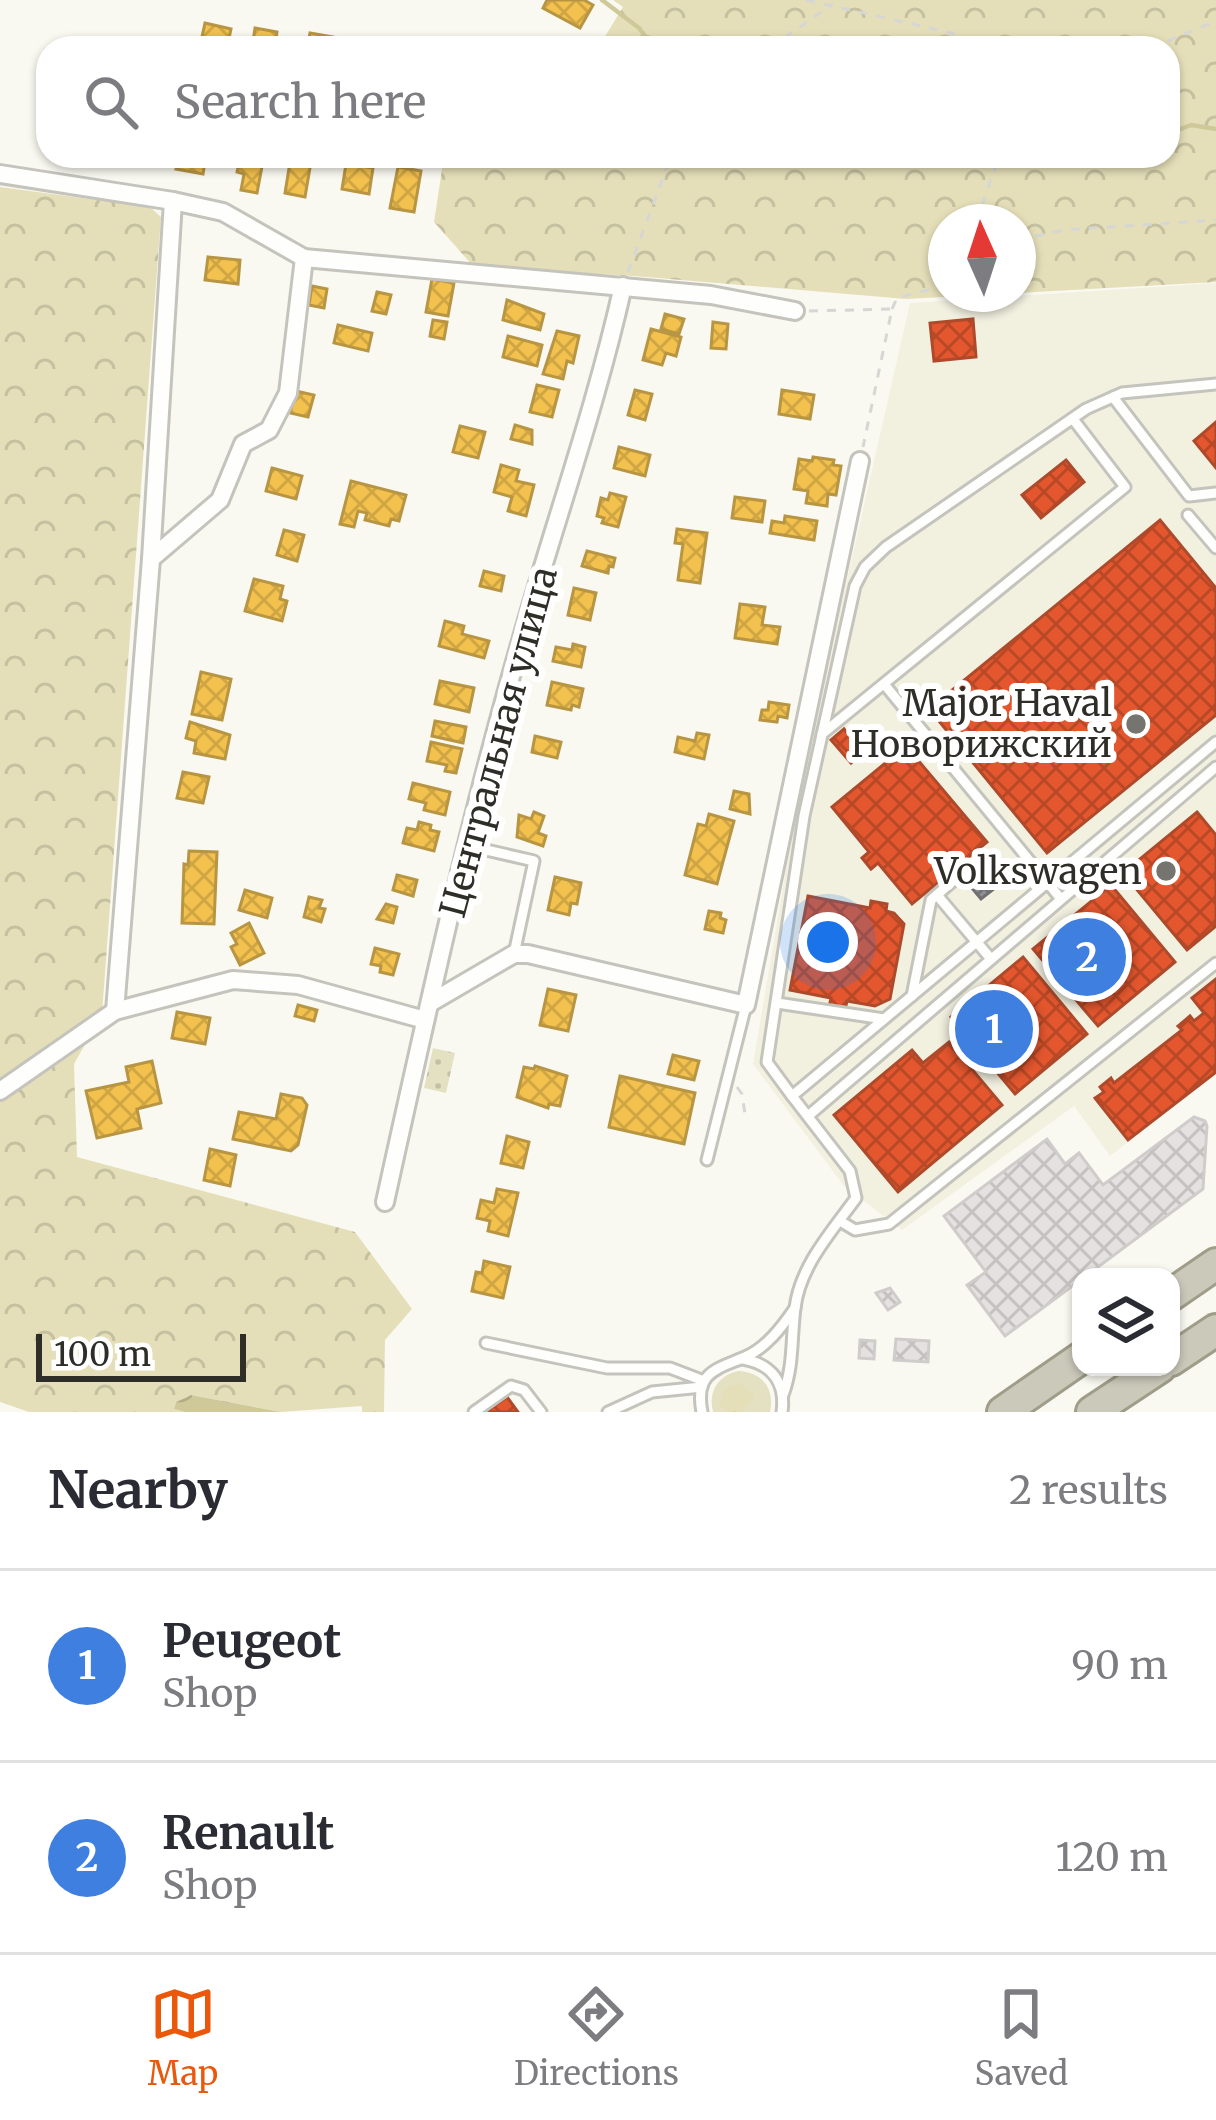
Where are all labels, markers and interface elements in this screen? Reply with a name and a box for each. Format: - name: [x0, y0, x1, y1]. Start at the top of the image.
- search box: [36, 36, 1180, 168]
- icon: search: [78, 69, 144, 135]
- text: Search here: [174, 74, 426, 130]
- north arrow: [928, 204, 1036, 312]
- street label: Центральная улица: [430, 562, 567, 922]
- place label: Major Haval Новорижский: [851, 681, 1112, 767]
- marker: Major Haval Новорижский: [1123, 711, 1149, 737]
- place label: Volkswagen: [933, 849, 1142, 894]
- marker: Volkswagen: [1153, 858, 1179, 884]
- your location: [798, 912, 858, 972]
- pin: 2: [1048, 912, 1126, 1002]
- pin: 1: [955, 984, 1033, 1074]
- map controls: [1072, 1268, 1180, 1376]
- button: layers: [1072, 1268, 1180, 1376]
- scale bar: [36, 1328, 246, 1381]
- text: 100 m: [54, 1334, 151, 1375]
- text: Nearby: [48, 1458, 228, 1522]
- text: 2 results: [1009, 1466, 1168, 1515]
- text: Peugeot: [162, 1613, 341, 1669]
- text: 1: [78, 1641, 96, 1690]
- text: 90 m: [1071, 1641, 1168, 1690]
- text: Shop: [162, 1669, 257, 1718]
- text: Renault: [162, 1805, 334, 1861]
- text: 2: [76, 1833, 98, 1882]
- text: 120 m: [1055, 1833, 1168, 1882]
- text: Shop: [162, 1861, 257, 1910]
- tab: Map: [148, 1981, 218, 2094]
- tab: Directions: [514, 1981, 679, 2094]
- tab: Saved: [975, 1981, 1068, 2094]

